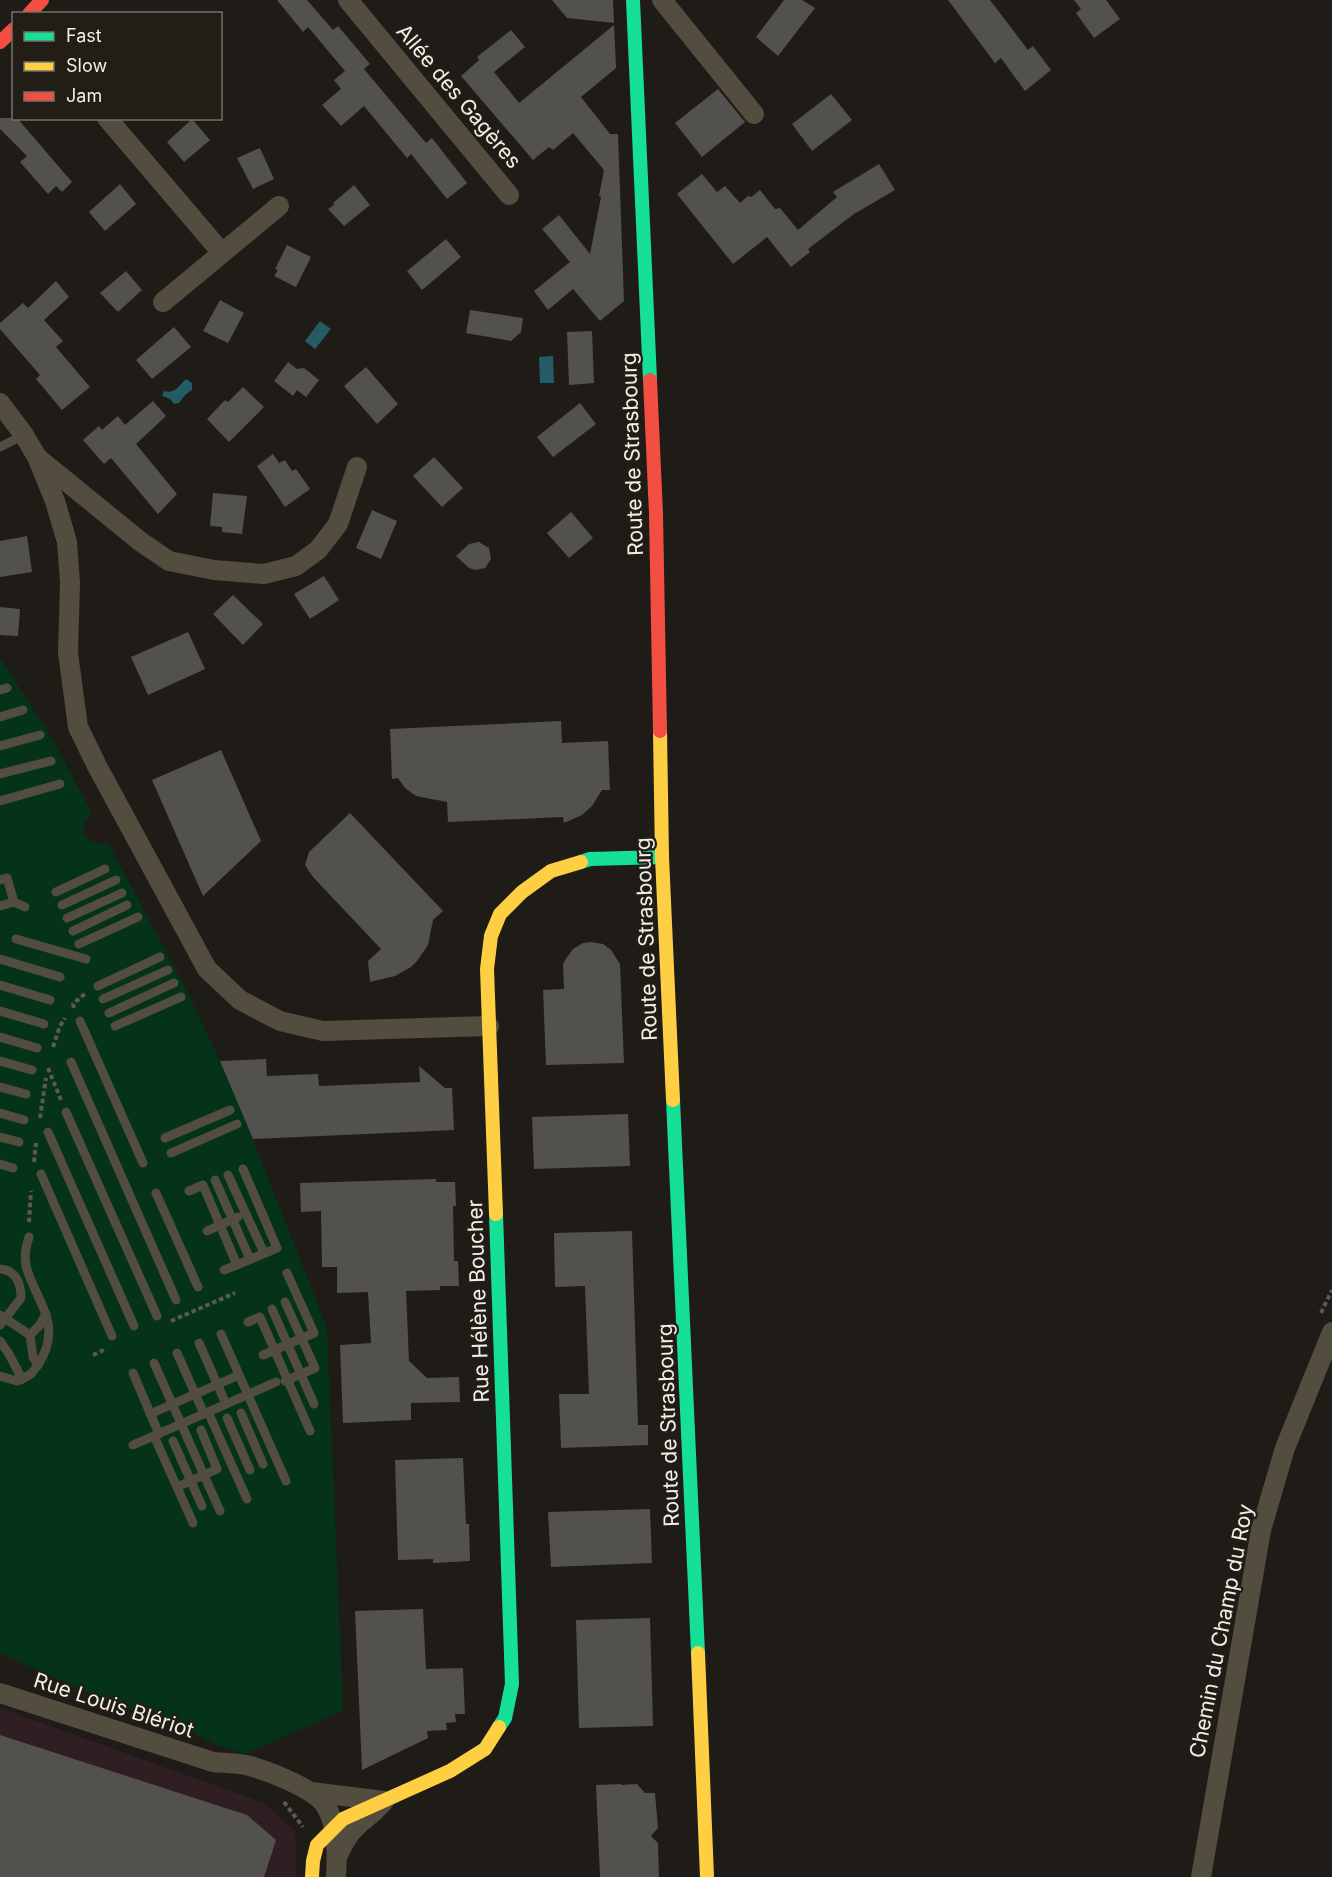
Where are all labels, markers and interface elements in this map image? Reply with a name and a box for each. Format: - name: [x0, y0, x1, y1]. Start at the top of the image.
- legend: [12, 12, 222, 120]
- street label: Allée des Gagères: [391, 19, 527, 173]
- text: Fast: [66, 25, 102, 46]
- text: Slow: [66, 55, 107, 76]
- text: Jam: [66, 85, 102, 106]
- street label: Route de Strasbourg: [616, 352, 648, 556]
- street label: Route de Strasbourg: [630, 837, 662, 1041]
- street label: Rue Hélène Boucher: [462, 1199, 494, 1403]
- street label: Route de Strasbourg: [652, 1323, 684, 1527]
- street label: Chemin du Champ du Roy: [1184, 1502, 1258, 1760]
- street label: Rue Louis Blériot: [31, 1667, 197, 1743]

